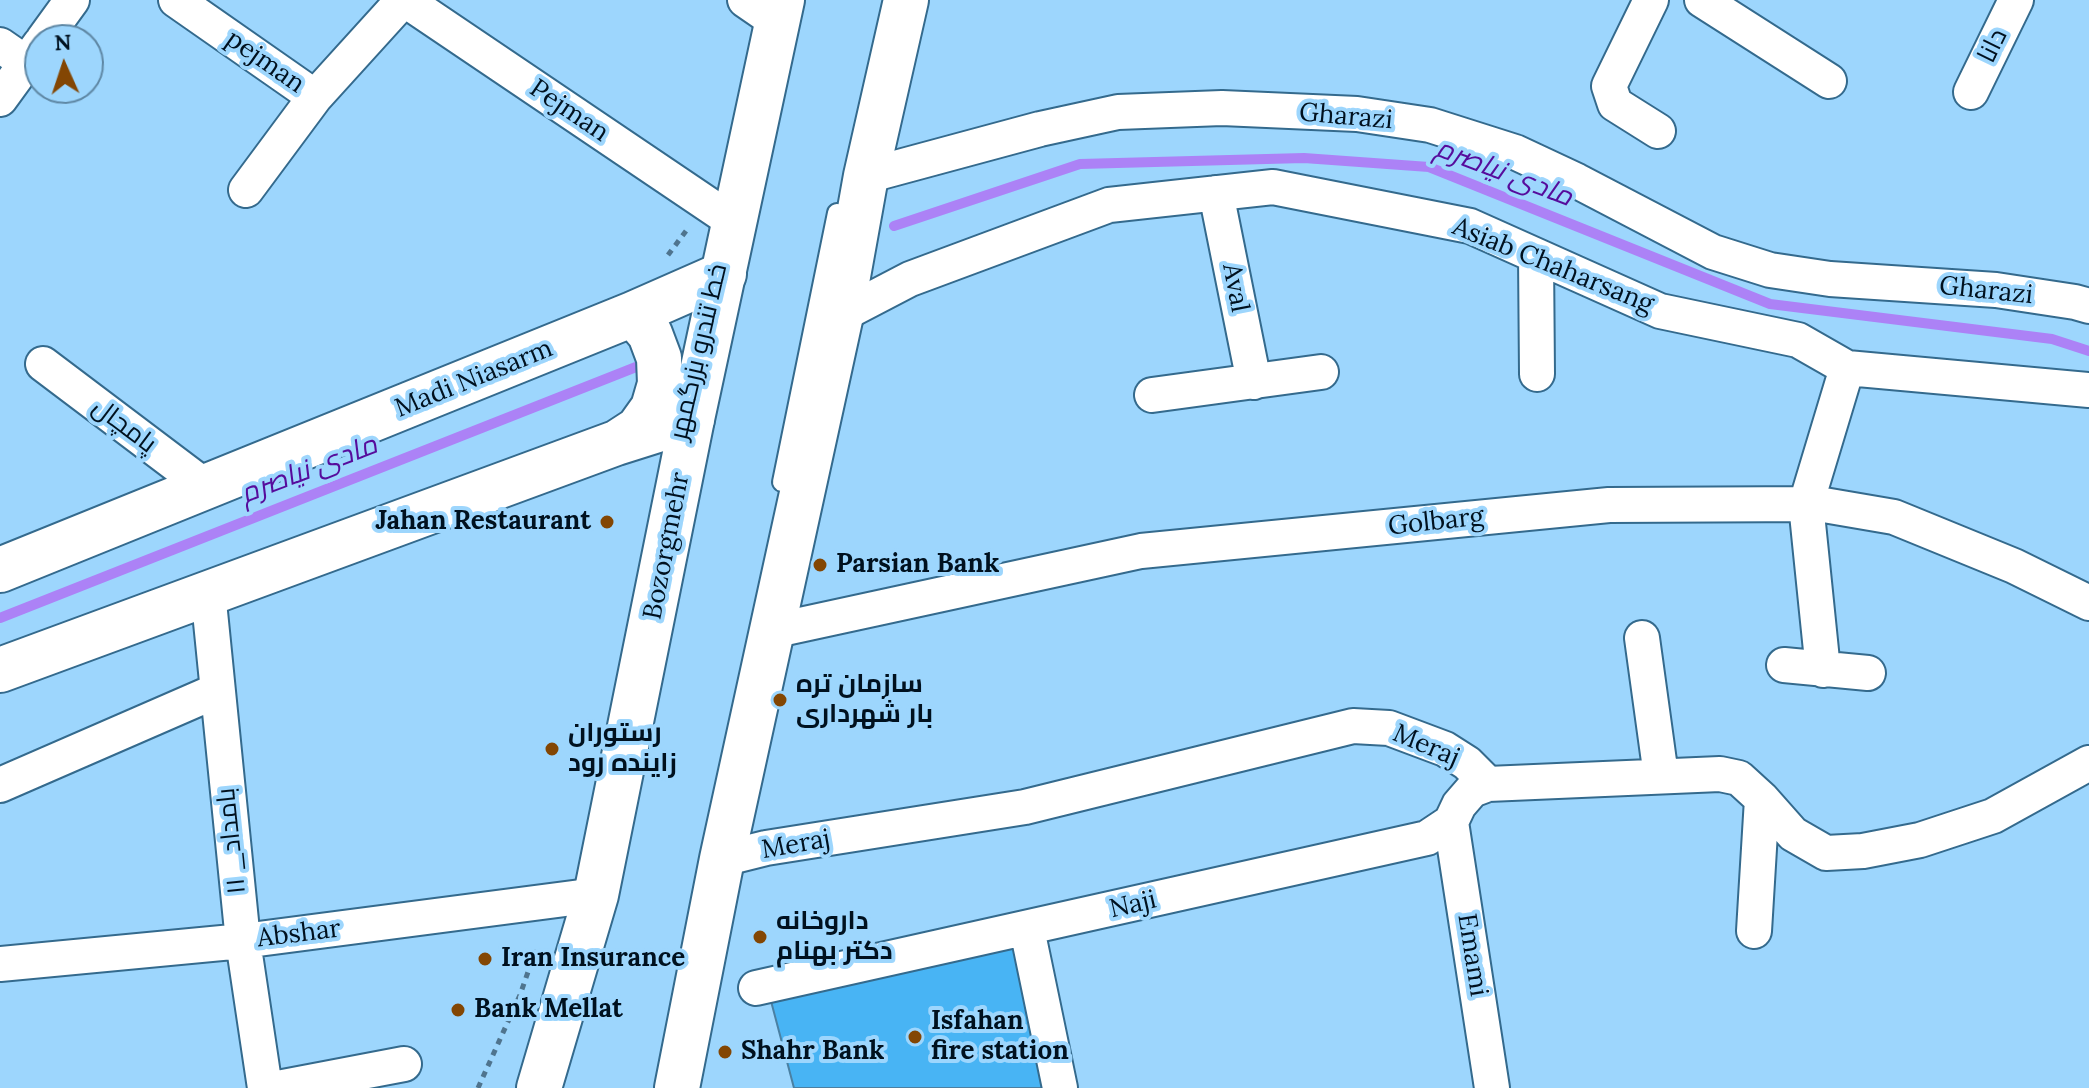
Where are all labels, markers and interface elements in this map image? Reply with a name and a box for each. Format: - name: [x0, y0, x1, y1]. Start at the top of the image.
- north arrow: [24, 24, 104, 104]
- street label: pejman: [220, 24, 310, 100]
- street label: دانا: [1971, 24, 2015, 68]
- text: N: [54, 28, 72, 56]
- street label: Pejman: [523, 73, 615, 149]
- street label: Gharazi: [1298, 97, 1394, 137]
- water label: مادی نیاصرم: [1431, 131, 1577, 215]
- street label: Asiab Chaharsang: [1448, 211, 1658, 321]
- street label: خط تندرو بزرگمهر: [664, 261, 734, 443]
- street label: Aval: [1215, 261, 1255, 315]
- street label: Gharazi: [1938, 271, 2034, 311]
- street label: Madi Niasarm: [391, 333, 557, 425]
- street label: پامچال: [86, 392, 162, 460]
- water label: مادی نیاصرم: [236, 428, 382, 512]
- street label: Bozorgmehr: [637, 470, 697, 622]
- street label: Golbarg: [1387, 501, 1485, 543]
- place label: Jahan Restaurant: [376, 506, 591, 538]
- marker: Jahan Restaurant: [598, 513, 616, 531]
- place label: Parsian Bank: [836, 549, 999, 581]
- marker: Parsian Bank: [811, 556, 829, 574]
- place label: سازمان تره بار شهرداری: [796, 669, 933, 730]
- marker: سازمان تره بار شهرداری: [771, 691, 789, 709]
- place label: رستوران زاینده رود: [568, 718, 677, 780]
- street label: Meraj: [1388, 718, 1464, 774]
- marker: رستوران زاینده رود: [543, 740, 561, 758]
- street label: ۱۱ _بامداد: [211, 786, 253, 896]
- street label: Meraj: [759, 824, 833, 866]
- street label: Naji: [1107, 884, 1159, 926]
- place label: داروخانه دکتر بهنام: [776, 906, 893, 968]
- street label: Emami: [1450, 911, 1494, 999]
- street label: Abshar: [256, 913, 342, 955]
- marker: داروخانه دکتر بهنام: [751, 928, 769, 946]
- place label: Iran Insurance: [501, 943, 685, 975]
- marker: Iran Insurance: [476, 950, 494, 968]
- place label: Bank Mellat: [474, 994, 623, 1026]
- marker: Bank Mellat: [449, 1001, 467, 1019]
- place label: Isfahan fire station: [931, 1006, 1069, 1068]
- marker: Isfahan fire station: [906, 1028, 924, 1046]
- place label: Shahr Bank: [741, 1036, 884, 1068]
- marker: Shahr Bank: [716, 1043, 734, 1061]

